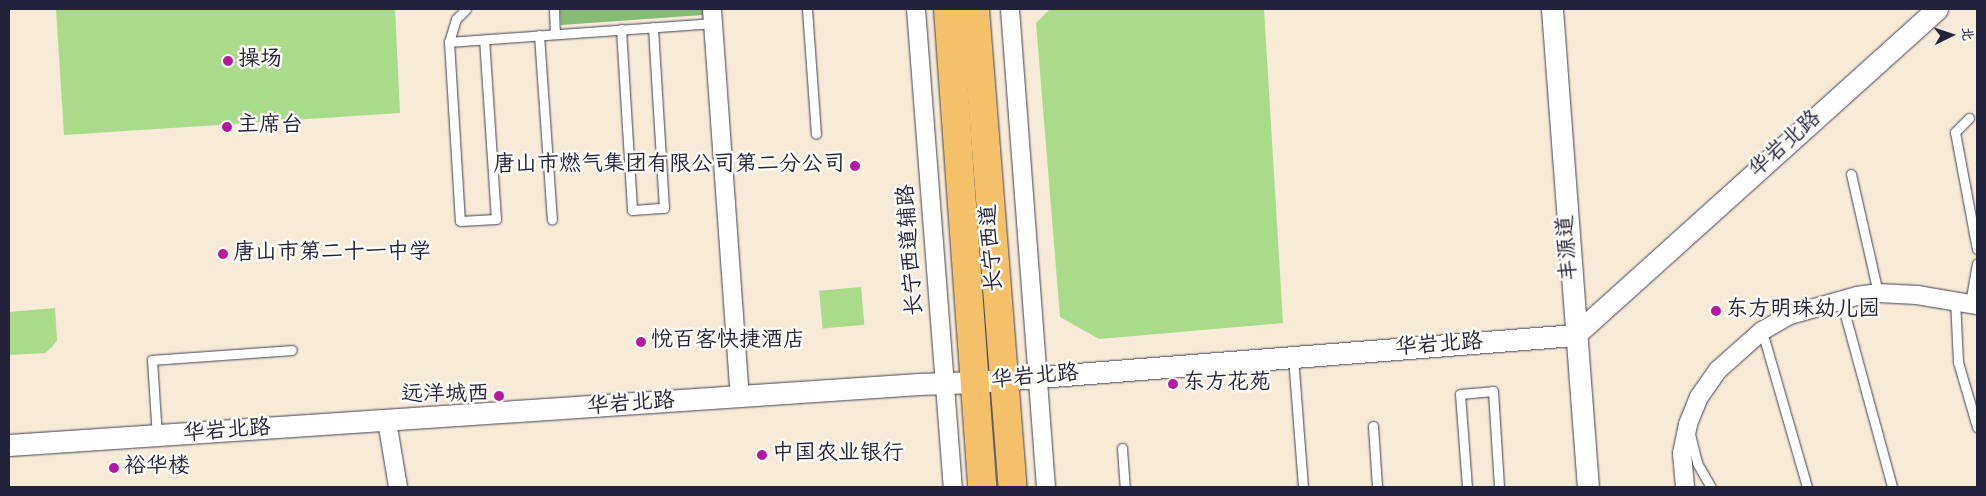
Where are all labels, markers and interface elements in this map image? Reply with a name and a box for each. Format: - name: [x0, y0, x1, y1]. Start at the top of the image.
- north arrow: [1926, 10, 1976, 60]
- text: 北: [1955, 26, 1977, 42]
- place label: 操场: [238, 48, 282, 74]
- marker: 操场: [222, 55, 234, 67]
- street label: 华岩北路: [1744, 106, 1828, 184]
- place label: 主席台: [237, 114, 303, 140]
- marker: 主席台: [221, 121, 233, 133]
- place label: 唐山市燃气集团有限公司第二分公司: [493, 153, 845, 179]
- marker: 唐山市燃气集团有限公司第二分公司: [849, 160, 861, 172]
- street label: 长宁西道辅路: [894, 183, 930, 317]
- street label: 长宁西道: [977, 203, 1009, 293]
- street label: 丰源道: [1554, 214, 1584, 282]
- place label: 唐山市第二十一中学: [233, 241, 431, 267]
- marker: 唐山市第二十一中学: [217, 248, 229, 260]
- place label: 东方明珠幼儿园: [1726, 298, 1880, 324]
- marker: 东方明珠幼儿园: [1710, 305, 1722, 317]
- place label: 悦百客快捷酒店: [651, 329, 805, 355]
- street label: 华岩北路: [1394, 330, 1484, 362]
- marker: 悦百客快捷酒店: [635, 336, 647, 348]
- street label: 华岩北路: [990, 361, 1080, 395]
- place label: 东方花苑: [1183, 371, 1271, 397]
- marker: 东方花苑: [1167, 378, 1179, 390]
- place label: 远洋城西: [401, 383, 489, 409]
- street label: 华岩北路: [586, 389, 676, 421]
- marker: 远洋城西: [493, 390, 505, 402]
- street label: 华岩北路: [182, 416, 272, 448]
- place label: 中国农业银行: [772, 442, 904, 468]
- marker: 中国农业银行: [756, 449, 768, 461]
- place label: 裕华楼: [124, 455, 190, 481]
- marker: 裕华楼: [108, 462, 120, 474]

